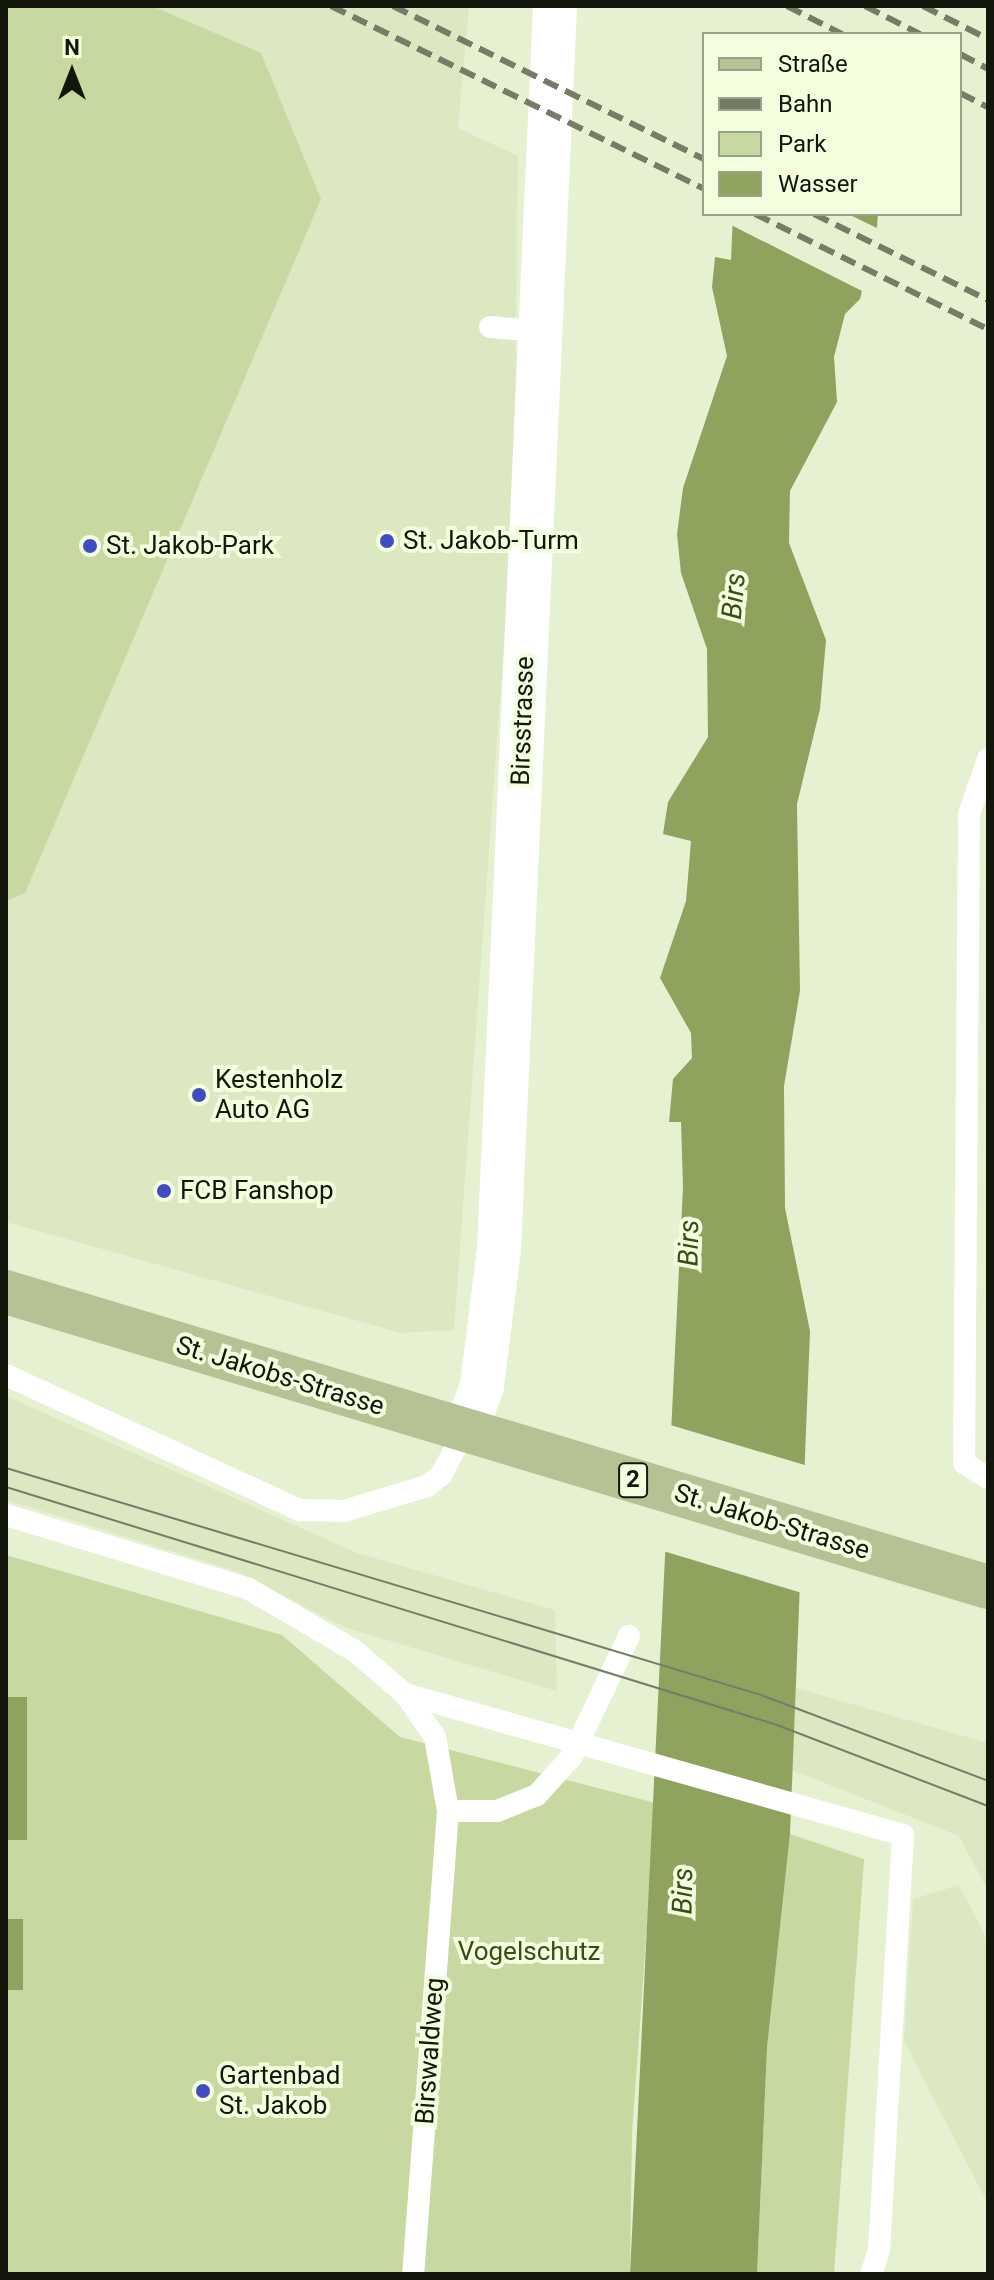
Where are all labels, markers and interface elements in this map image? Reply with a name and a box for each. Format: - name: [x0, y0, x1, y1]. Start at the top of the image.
- north arrow: [32, 32, 112, 112]
- legend: [702, 32, 962, 216]
- text: N: [64, 35, 80, 60]
- text: Straße: [778, 50, 848, 78]
- text: Bahn: [778, 90, 832, 118]
- text: Park: [778, 130, 826, 158]
- text: Wasser: [778, 170, 858, 198]
- place label: St. Jakob-Turm: [403, 525, 579, 557]
- place label: St. Jakob-Park: [106, 530, 274, 562]
- marker: St. Jakob-Turm: [378, 532, 396, 550]
- marker: St. Jakob-Park: [81, 537, 99, 555]
- water label: Birs: [715, 571, 753, 621]
- street label: Birsstrasse: [505, 656, 541, 786]
- place label: Kestenholz Auto AG: [215, 1064, 343, 1126]
- marker: Kestenholz Auto AG: [190, 1086, 208, 1104]
- place label: FCB Fanshop: [180, 1175, 334, 1207]
- marker: FCB Fanshop: [155, 1182, 173, 1200]
- water label: Birs: [672, 1219, 706, 1267]
- street label: St. Jakobs-Strasse: [172, 1330, 388, 1422]
- road number: 2: [617, 1460, 649, 1500]
- street label: St. Jakob-Strasse: [671, 1477, 873, 1567]
- water label: Birs: [666, 1867, 700, 1915]
- park label: Vogelschutz: [458, 1936, 600, 1968]
- street label: Birswaldweg: [409, 1976, 451, 2126]
- place label: Gartenbad St. Jakob: [219, 2060, 340, 2122]
- marker: Gartenbad St. Jakob: [194, 2082, 212, 2100]

